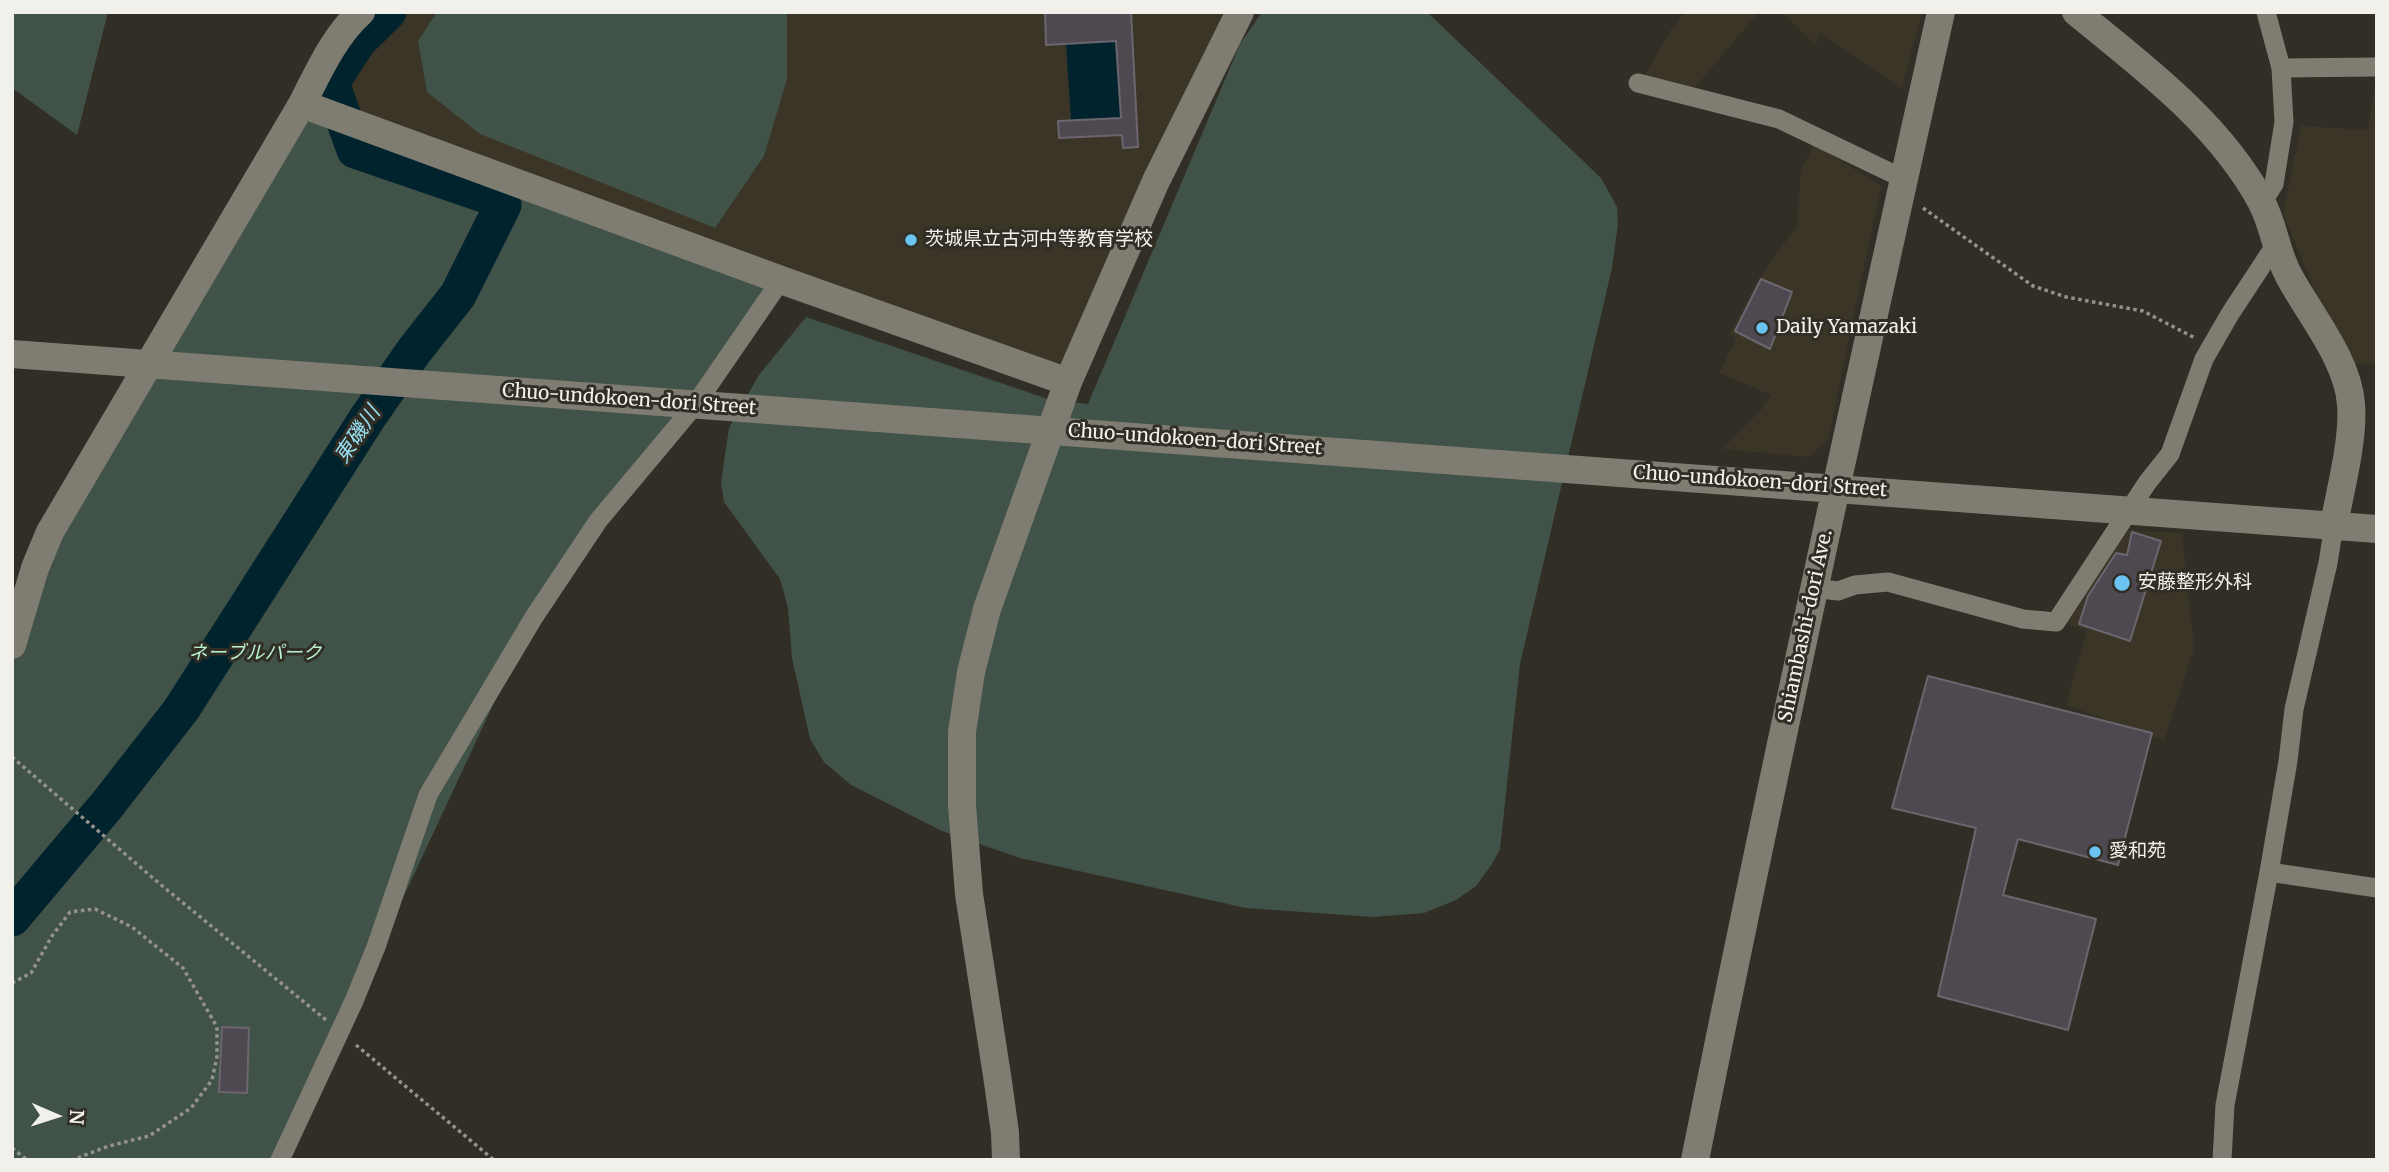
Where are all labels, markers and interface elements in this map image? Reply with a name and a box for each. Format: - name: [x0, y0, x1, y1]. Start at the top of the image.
- place label: 茨城県立古河中等教育学校: [925, 229, 1153, 251]
- marker: 茨城県立古河中等教育学校: [903, 232, 919, 248]
- place label: Daily Yamazaki: [1776, 317, 1917, 339]
- marker: Daily Yamazaki: [1754, 320, 1770, 336]
- street label: Chuo-undokoen-dori Street: [501, 380, 757, 420]
- water label: 東磯川: [330, 402, 386, 468]
- street label: Chuo-undokoen-dori Street: [1067, 420, 1323, 460]
- street label: Chuo-undokoen-dori Street: [1632, 462, 1888, 502]
- street label: Shiambashi-dori Ave.: [1774, 528, 1838, 724]
- place label: 安藤整形外科: [2138, 572, 2252, 594]
- marker: 安藤整形外科: [2112, 573, 2132, 593]
- park label: ネーブルパーク: [189, 643, 321, 665]
- place label: 愛和苑: [2109, 841, 2166, 863]
- marker: 愛和苑: [2087, 844, 2103, 860]
- north arrow: [21, 1081, 91, 1151]
- text: N: [65, 1109, 89, 1125]

